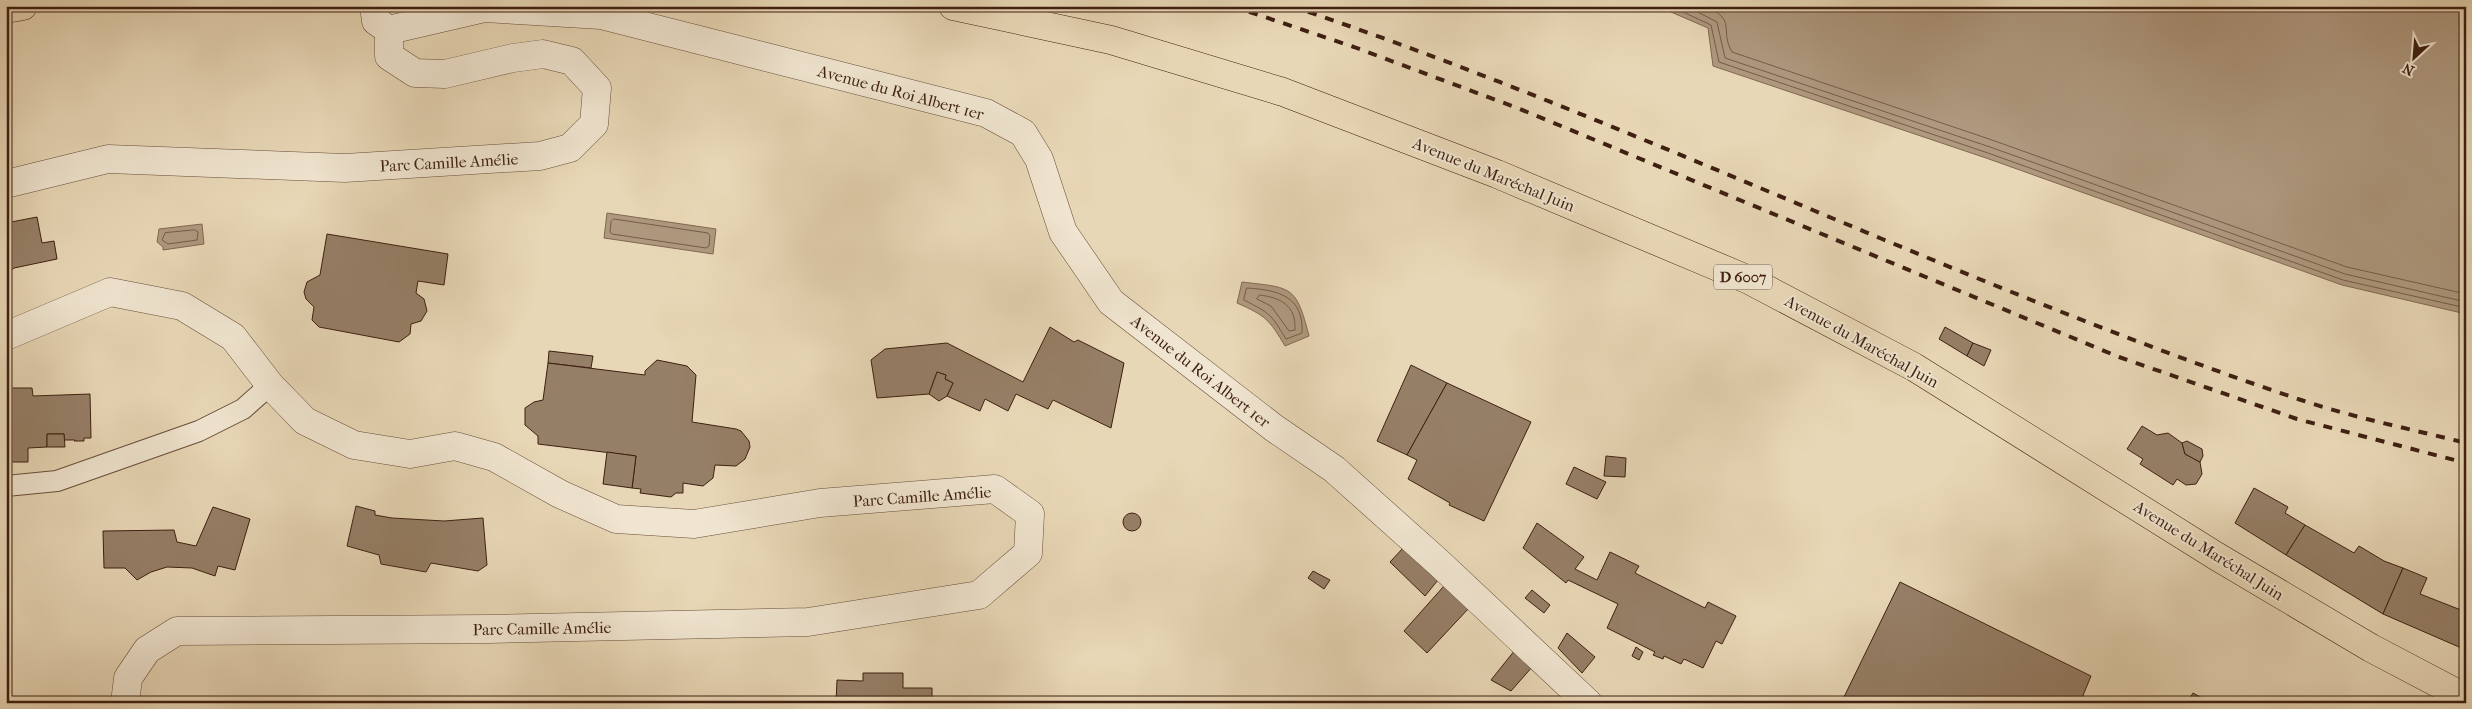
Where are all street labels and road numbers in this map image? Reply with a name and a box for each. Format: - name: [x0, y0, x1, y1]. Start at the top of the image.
- street label: Avenue du Roi Albert 1er: [815, 61, 986, 124]
- street label: Avenue du Maréchal Juin: [1409, 133, 1578, 216]
- street label: Parc Camille Amélie: [379, 149, 519, 176]
- road number: D 6007: [1714, 264, 1772, 290]
- street label: Avenue du Maréchal Juin: [1781, 291, 1943, 392]
- street label: Avenue du Roi Albert 1er: [1127, 311, 1274, 432]
- street label: Parc Camille Amélie: [852, 482, 992, 511]
- street label: Avenue du Maréchal Juin: [2130, 496, 2288, 605]
- street label: Parc Camille Amélie: [472, 618, 612, 639]

